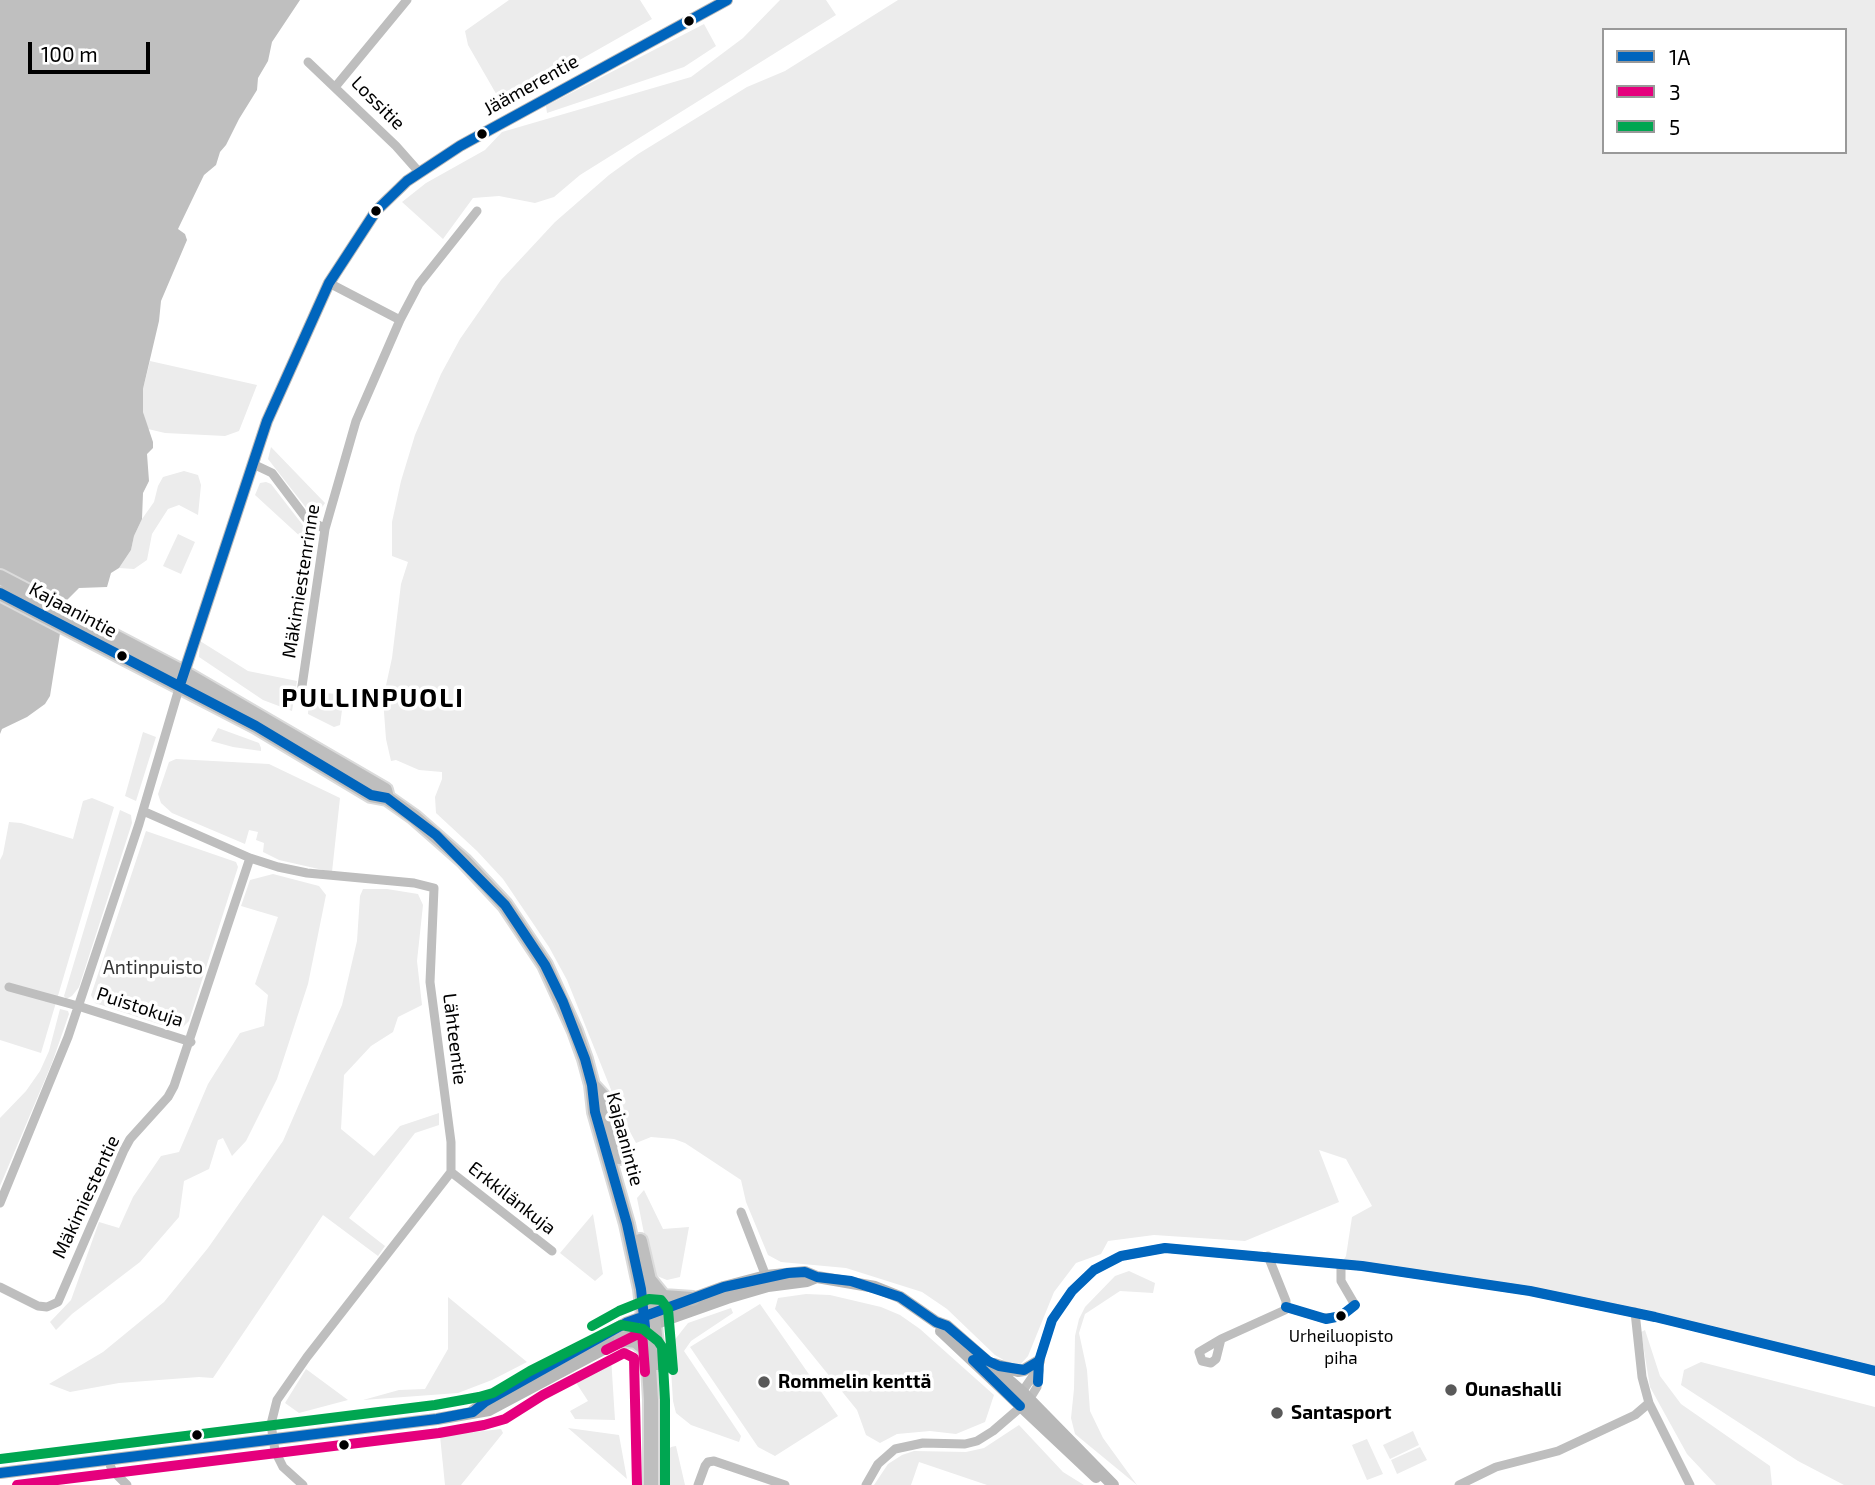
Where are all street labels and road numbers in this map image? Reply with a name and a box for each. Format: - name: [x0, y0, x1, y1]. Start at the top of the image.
- street label: Jäämerentie: [480, 50, 582, 120]
- street label: Lossitie: [346, 71, 410, 135]
- street label: Mäkimiestenrinne: [278, 502, 324, 660]
- street label: Kajaanintie: [25, 577, 121, 643]
- street label: Puistokuja: [94, 982, 186, 1032]
- street label: Lähteentie: [438, 992, 472, 1086]
- street label: Kajaanintie: [602, 1090, 648, 1188]
- street label: Mäkimiestentie: [47, 1132, 125, 1262]
- street label: Erkkilänkuja: [464, 1157, 560, 1239]

